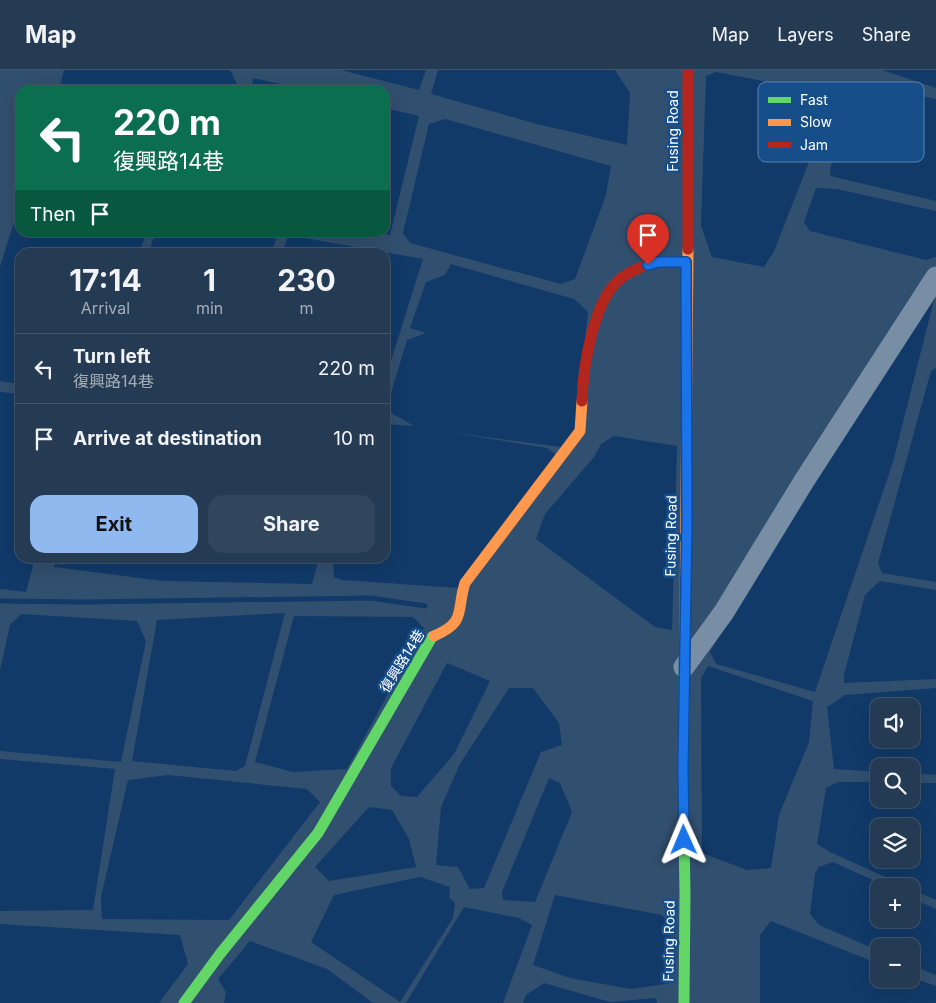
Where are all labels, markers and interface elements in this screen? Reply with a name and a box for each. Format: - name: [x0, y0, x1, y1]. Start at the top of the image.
- text: Map: [25, 20, 76, 49]
- text: Map: [712, 24, 749, 45]
- text: Layers: [777, 24, 834, 45]
- text: Share: [862, 24, 911, 45]
- legend: [758, 82, 924, 162]
- street label: Fusing Road: [664, 90, 681, 172]
- text: Fast: [800, 91, 828, 108]
- text: 220 m: [113, 101, 221, 143]
- icon: left: [30, 105, 95, 170]
- text: Slow: [800, 113, 832, 130]
- text: Jam: [800, 136, 828, 153]
- text: 復興路14巷: [113, 148, 224, 174]
- icon: arrive: [86, 200, 114, 228]
- text: Then: [30, 203, 76, 226]
- pin: [627, 214, 669, 265]
- icon: arrive: [634, 221, 662, 249]
- text: 17:14: [69, 262, 142, 298]
- text: 1: [203, 262, 216, 298]
- text: 230: [277, 262, 336, 298]
- text: Arrival: [81, 298, 130, 318]
- text: min: [196, 298, 223, 318]
- text: m: [300, 298, 314, 318]
- text: Turn left: [73, 345, 151, 368]
- icon: left: [30, 355, 58, 383]
- text: 220 m: [318, 357, 375, 380]
- text: 復興路14巷: [73, 371, 154, 391]
- icon: arrive: [30, 425, 58, 453]
- text: Arrive at destination: [73, 427, 262, 450]
- text: 10 m: [333, 427, 375, 450]
- button: Exit: [30, 495, 198, 553]
- button: Share: [208, 495, 375, 553]
- street label: Fusing Road: [661, 495, 680, 577]
- street label: 復興路14巷: [376, 626, 428, 695]
- map controls: [870, 698, 920, 988]
- button: sound: [870, 698, 920, 748]
- button: search: [870, 758, 920, 808]
- position arrow: [657, 813, 709, 865]
- button: layers: [870, 818, 920, 868]
- button: +: [870, 878, 920, 928]
- street label: Fusing Road: [659, 900, 678, 982]
- button: −: [870, 938, 920, 988]

